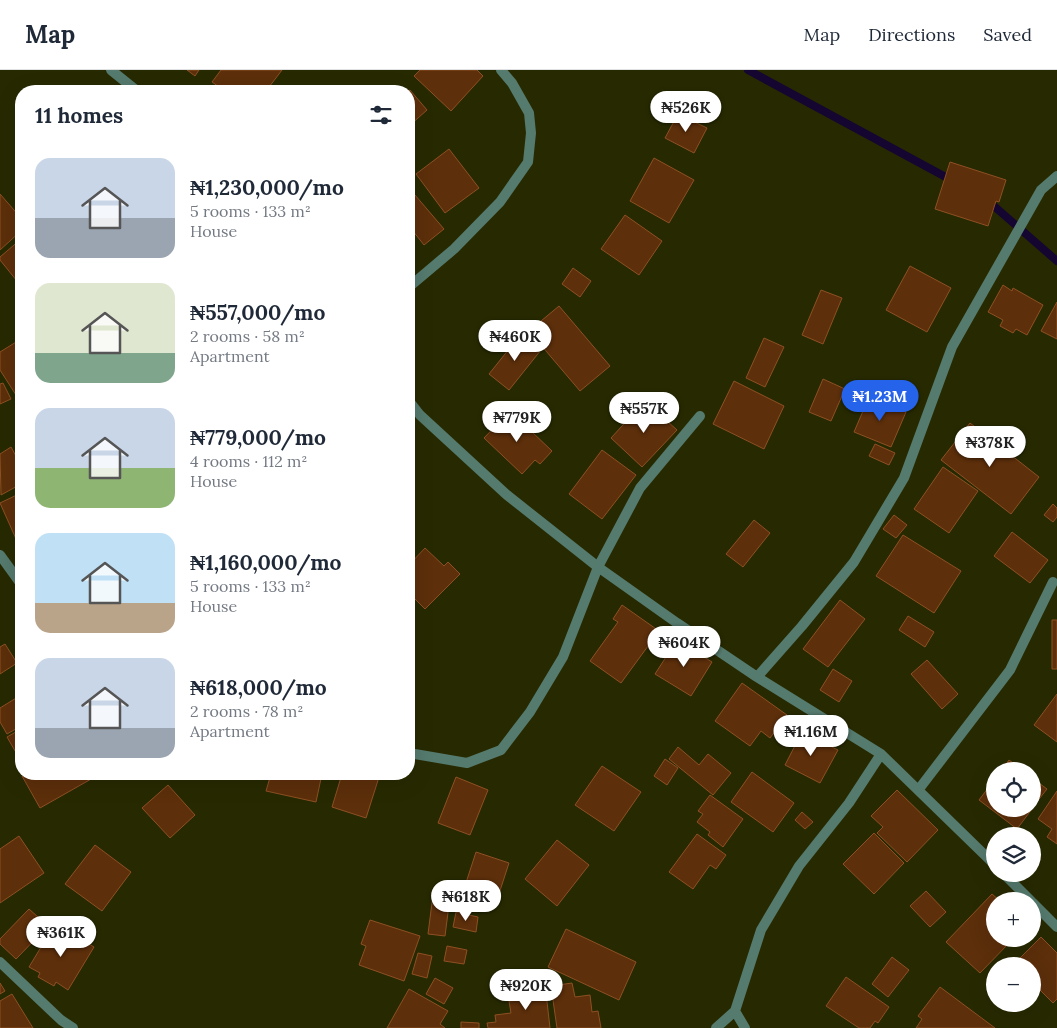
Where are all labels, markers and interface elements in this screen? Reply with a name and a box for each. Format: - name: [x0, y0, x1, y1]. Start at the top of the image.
- text: Map: [25, 19, 75, 50]
- text: Map: [804, 23, 840, 46]
- text: Directions: [868, 23, 955, 46]
- text: Saved: [983, 23, 1032, 46]
- pin: ₦526K: [651, 90, 721, 133]
- text: ₦526K: [661, 97, 711, 117]
- icon: filters: [367, 101, 395, 129]
- text: 11 homes: [35, 102, 123, 129]
- text: ₦1,230,000/mo: [190, 174, 344, 201]
- icon: home: [75, 178, 135, 238]
- text: 5 rooms · 133 m²: [190, 201, 311, 221]
- text: House: [190, 221, 237, 241]
- text: ₦557,000/mo: [190, 299, 325, 326]
- icon: home: [75, 303, 135, 363]
- pin: ₦460K: [480, 320, 550, 362]
- text: 2 rooms · 58 m²: [190, 326, 305, 346]
- text: ₦460K: [489, 326, 541, 346]
- text: Apartment: [190, 346, 270, 366]
- pin: ₦1.23M: [839, 380, 921, 422]
- text: ₦1.23M: [853, 386, 907, 406]
- pin: ₦557K: [609, 392, 679, 434]
- text: ₦557K: [620, 398, 668, 418]
- pin: ₦779K: [482, 400, 552, 443]
- text: ₦779K: [493, 407, 541, 427]
- text: ₦779,000/mo: [190, 424, 326, 451]
- pin: ₦378K: [955, 426, 1025, 468]
- icon: home: [75, 428, 135, 488]
- text: ₦378K: [966, 432, 1014, 452]
- text: 4 rooms · 112 m²: [190, 451, 307, 471]
- text: House: [190, 471, 237, 491]
- text: ₦1,160,000/mo: [190, 549, 341, 576]
- icon: home: [75, 553, 135, 613]
- text: 5 rooms · 133 m²: [190, 576, 311, 596]
- text: House: [190, 596, 237, 616]
- pin: ₦604K: [649, 626, 719, 668]
- text: ₦604K: [658, 632, 710, 652]
- text: ₦618,000/mo: [190, 674, 327, 701]
- icon: home: [75, 678, 135, 738]
- text: 2 rooms · 78 m²: [190, 701, 304, 721]
- pin: ₦1.16M: [770, 714, 852, 757]
- text: Apartment: [190, 721, 270, 741]
- text: ₦1.16M: [784, 721, 838, 741]
- map controls: [986, 762, 1041, 1012]
- button: locate: [986, 762, 1041, 817]
- button: layers: [986, 827, 1041, 882]
- pin: ₦618K: [431, 880, 501, 922]
- text: ₦618K: [442, 886, 490, 906]
- button: +: [986, 892, 1041, 947]
- pin: ₦361K: [26, 916, 96, 958]
- text: ₦361K: [37, 922, 85, 942]
- button: −: [986, 957, 1041, 1012]
- pin: ₦920K: [491, 968, 561, 1011]
- text: ₦920K: [501, 975, 551, 995]

